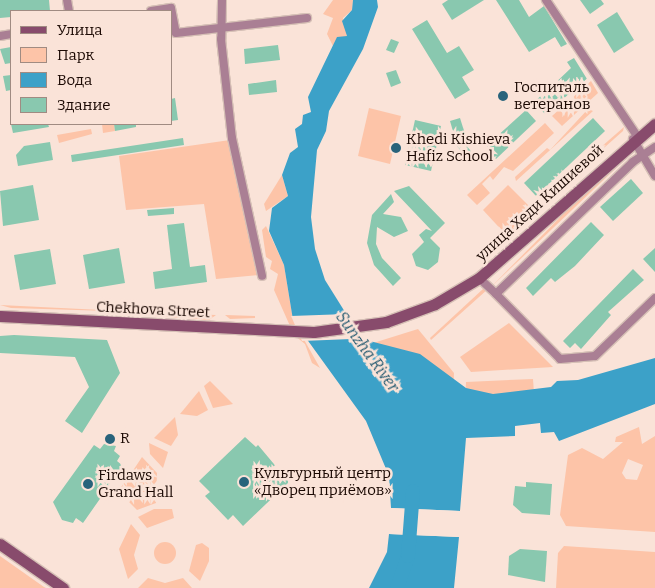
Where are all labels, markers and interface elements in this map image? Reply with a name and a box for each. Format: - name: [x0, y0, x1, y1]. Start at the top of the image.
- legend: [10, 10, 172, 125]
- text: Улица: [57, 21, 103, 39]
- text: Парк: [57, 46, 94, 64]
- text: Вода: [57, 71, 92, 89]
- place label: Госпиталь ветеранов: [514, 78, 590, 113]
- marker: Госпиталь ветеранов: [496, 89, 510, 103]
- text: Здание: [57, 96, 111, 114]
- place label: Khedi Kishieva Hafiz School: [406, 130, 510, 165]
- street label: улица Хеди Кишиевой: [472, 141, 608, 265]
- marker: Khedi Kishieva Hafiz School: [390, 142, 402, 154]
- street label: Chekhova Street: [96, 298, 210, 322]
- water label: Sunzha River: [331, 308, 403, 396]
- place label: R: [120, 430, 130, 448]
- marker: R: [104, 433, 116, 445]
- place label: Культурный центр «Дворец приёмов»: [254, 464, 392, 499]
- place label: Firdaws Grand Hall: [98, 466, 173, 501]
- marker: Культурный центр «Дворец приёмов»: [238, 476, 250, 488]
- marker: Firdaws Grand Hall: [82, 478, 94, 490]

